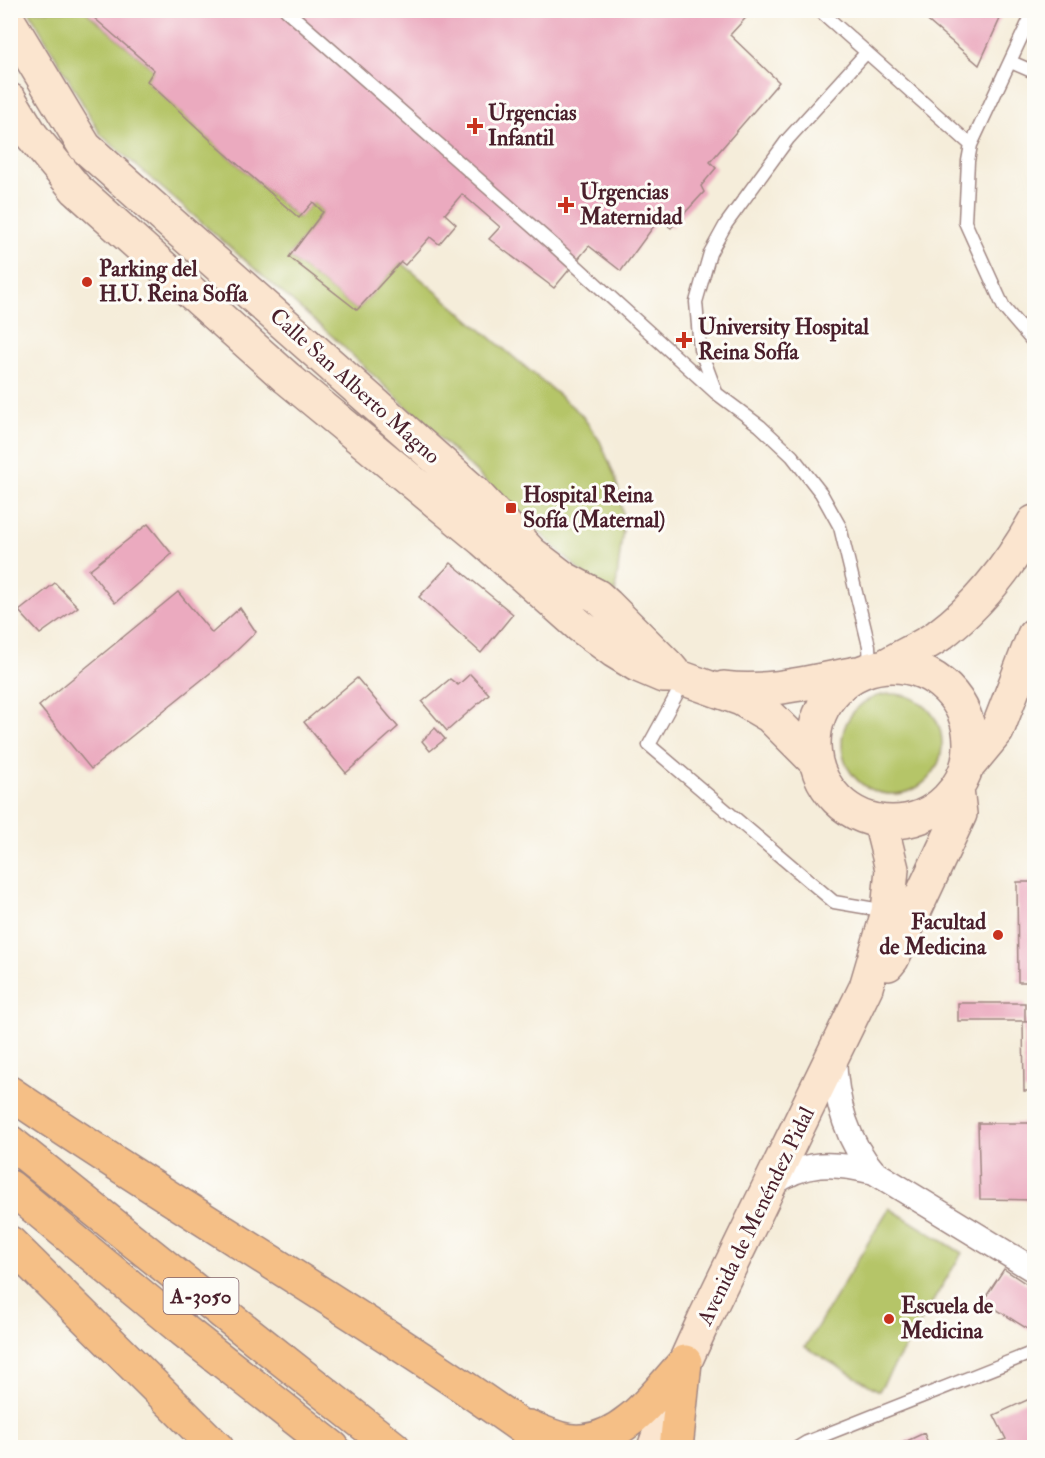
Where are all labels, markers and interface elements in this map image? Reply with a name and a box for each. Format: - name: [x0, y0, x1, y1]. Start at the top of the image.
- place label: Urgencias Infantil: [488, 99, 577, 152]
- marker: Urgencias Infantil: [466, 117, 484, 135]
- place label: Urgencias Maternidad: [579, 178, 683, 231]
- marker: Urgencias Maternidad: [557, 196, 575, 214]
- place label: Parking del H.U. Reina Sofía: [99, 255, 248, 308]
- marker: Parking del H.U. Reina Sofía: [80, 275, 94, 289]
- street label: Calle San Alberto Magno: [264, 302, 446, 470]
- place label: University Hospital Reina Sofía: [698, 313, 869, 366]
- marker: University Hospital Reina Sofía: [675, 331, 693, 349]
- place label: Hospital Reina Sofía (Maternal): [523, 481, 665, 534]
- marker: Hospital Reina Sofía (Maternal): [504, 501, 518, 515]
- place label: Facultad de Medicina: [880, 908, 987, 961]
- marker: Facultad de Medicina: [991, 928, 1005, 942]
- street label: Avenida de Menéndez Pidal: [690, 1102, 821, 1331]
- road number: A-3050: [164, 1278, 238, 1314]
- place label: Escuela de Medicina: [900, 1292, 994, 1345]
- marker: Escuela de Medicina: [882, 1312, 896, 1326]

